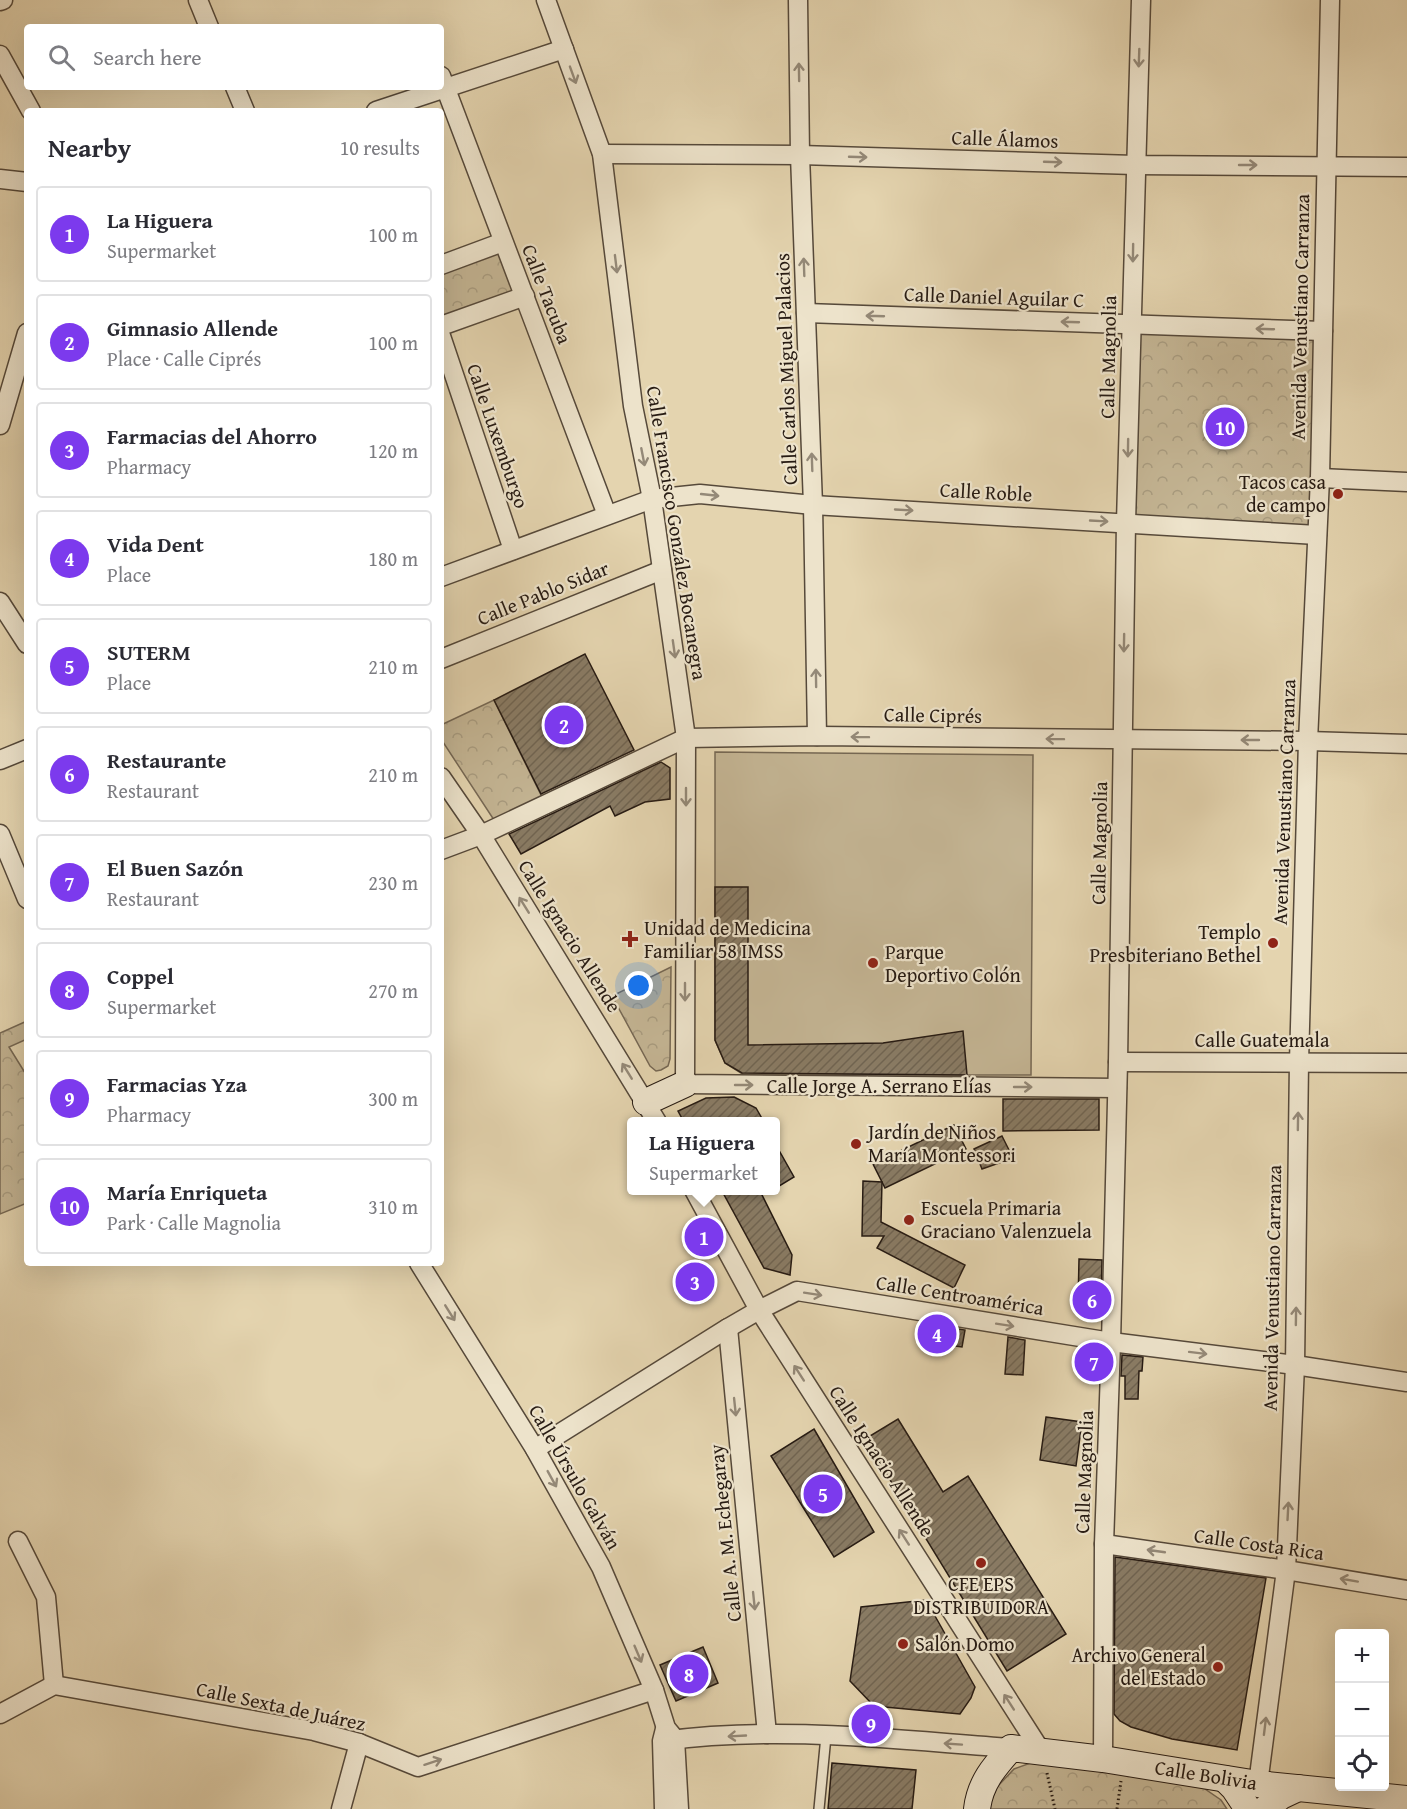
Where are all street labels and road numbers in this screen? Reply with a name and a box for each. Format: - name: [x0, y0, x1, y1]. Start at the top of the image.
- street label: Calle Álamos: [951, 122, 1059, 155]
- street label: Avenida Venustiano Carranza: [1283, 193, 1316, 440]
- street label: Calle Tacuba: [515, 240, 580, 348]
- street label: Calle Carlos Miguel Palacios: [767, 252, 804, 486]
- street label: Calle Daniel Aguilar C: [903, 279, 1085, 314]
- street label: Calle Magnolia: [1092, 295, 1123, 419]
- street label: Calle Luxemburgo: [460, 360, 537, 512]
- street label: Calle Francisco González Bocanegra: [640, 384, 715, 683]
- street label: Calle Roble: [939, 475, 1033, 508]
- street label: Calle Pablo Sidar: [473, 553, 613, 632]
- street label: Avenida Venustiano Carranza: [1265, 678, 1302, 925]
- street label: Calle Ciprés: [884, 699, 982, 730]
- street label: Calle Magnolia: [1083, 781, 1114, 905]
- street label: Calle Ignacio Allende: [512, 854, 629, 1018]
- street label: Calle Guatemala: [1195, 1025, 1330, 1054]
- street label: Calle Jorge A. Serrano Elías: [767, 1071, 991, 1100]
- street label: Avenida Venustiano Carranza: [1255, 1164, 1288, 1411]
- street label: Calle Centroamérica: [874, 1267, 1047, 1322]
- street label: Calle Ignacio Allende: [823, 1379, 942, 1542]
- street label: Calle Úrsulo Galván: [522, 1399, 629, 1555]
- street label: Calle Magnolia: [1067, 1409, 1100, 1534]
- street label: Calle A. M. Echegaray: [701, 1443, 748, 1623]
- street label: Calle Costa Rica: [1192, 1520, 1326, 1567]
- street label: Calle Sexta de Juárez: [194, 1673, 369, 1738]
- street label: Calle Bolivia: [1153, 1752, 1260, 1797]

